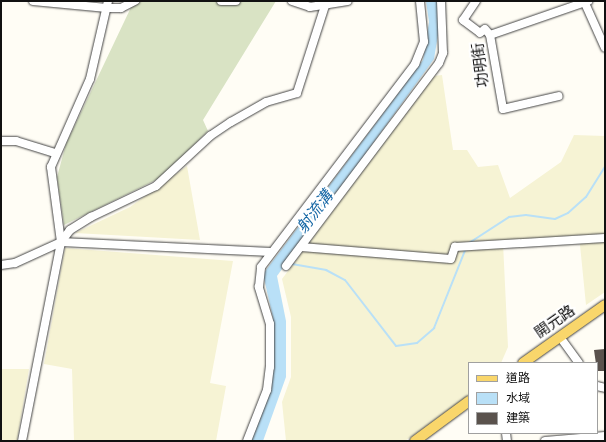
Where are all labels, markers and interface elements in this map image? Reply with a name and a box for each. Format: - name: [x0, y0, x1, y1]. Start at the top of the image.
- street label: 功明街: [469, 42, 493, 88]
- water label: 射流溝: [293, 187, 337, 237]
- street label: 開元路: [531, 302, 579, 342]
- legend: [468, 362, 598, 434]
- text: 道路: [506, 369, 530, 388]
- text: 水域: [506, 389, 530, 408]
- text: 建築: [506, 409, 530, 428]

